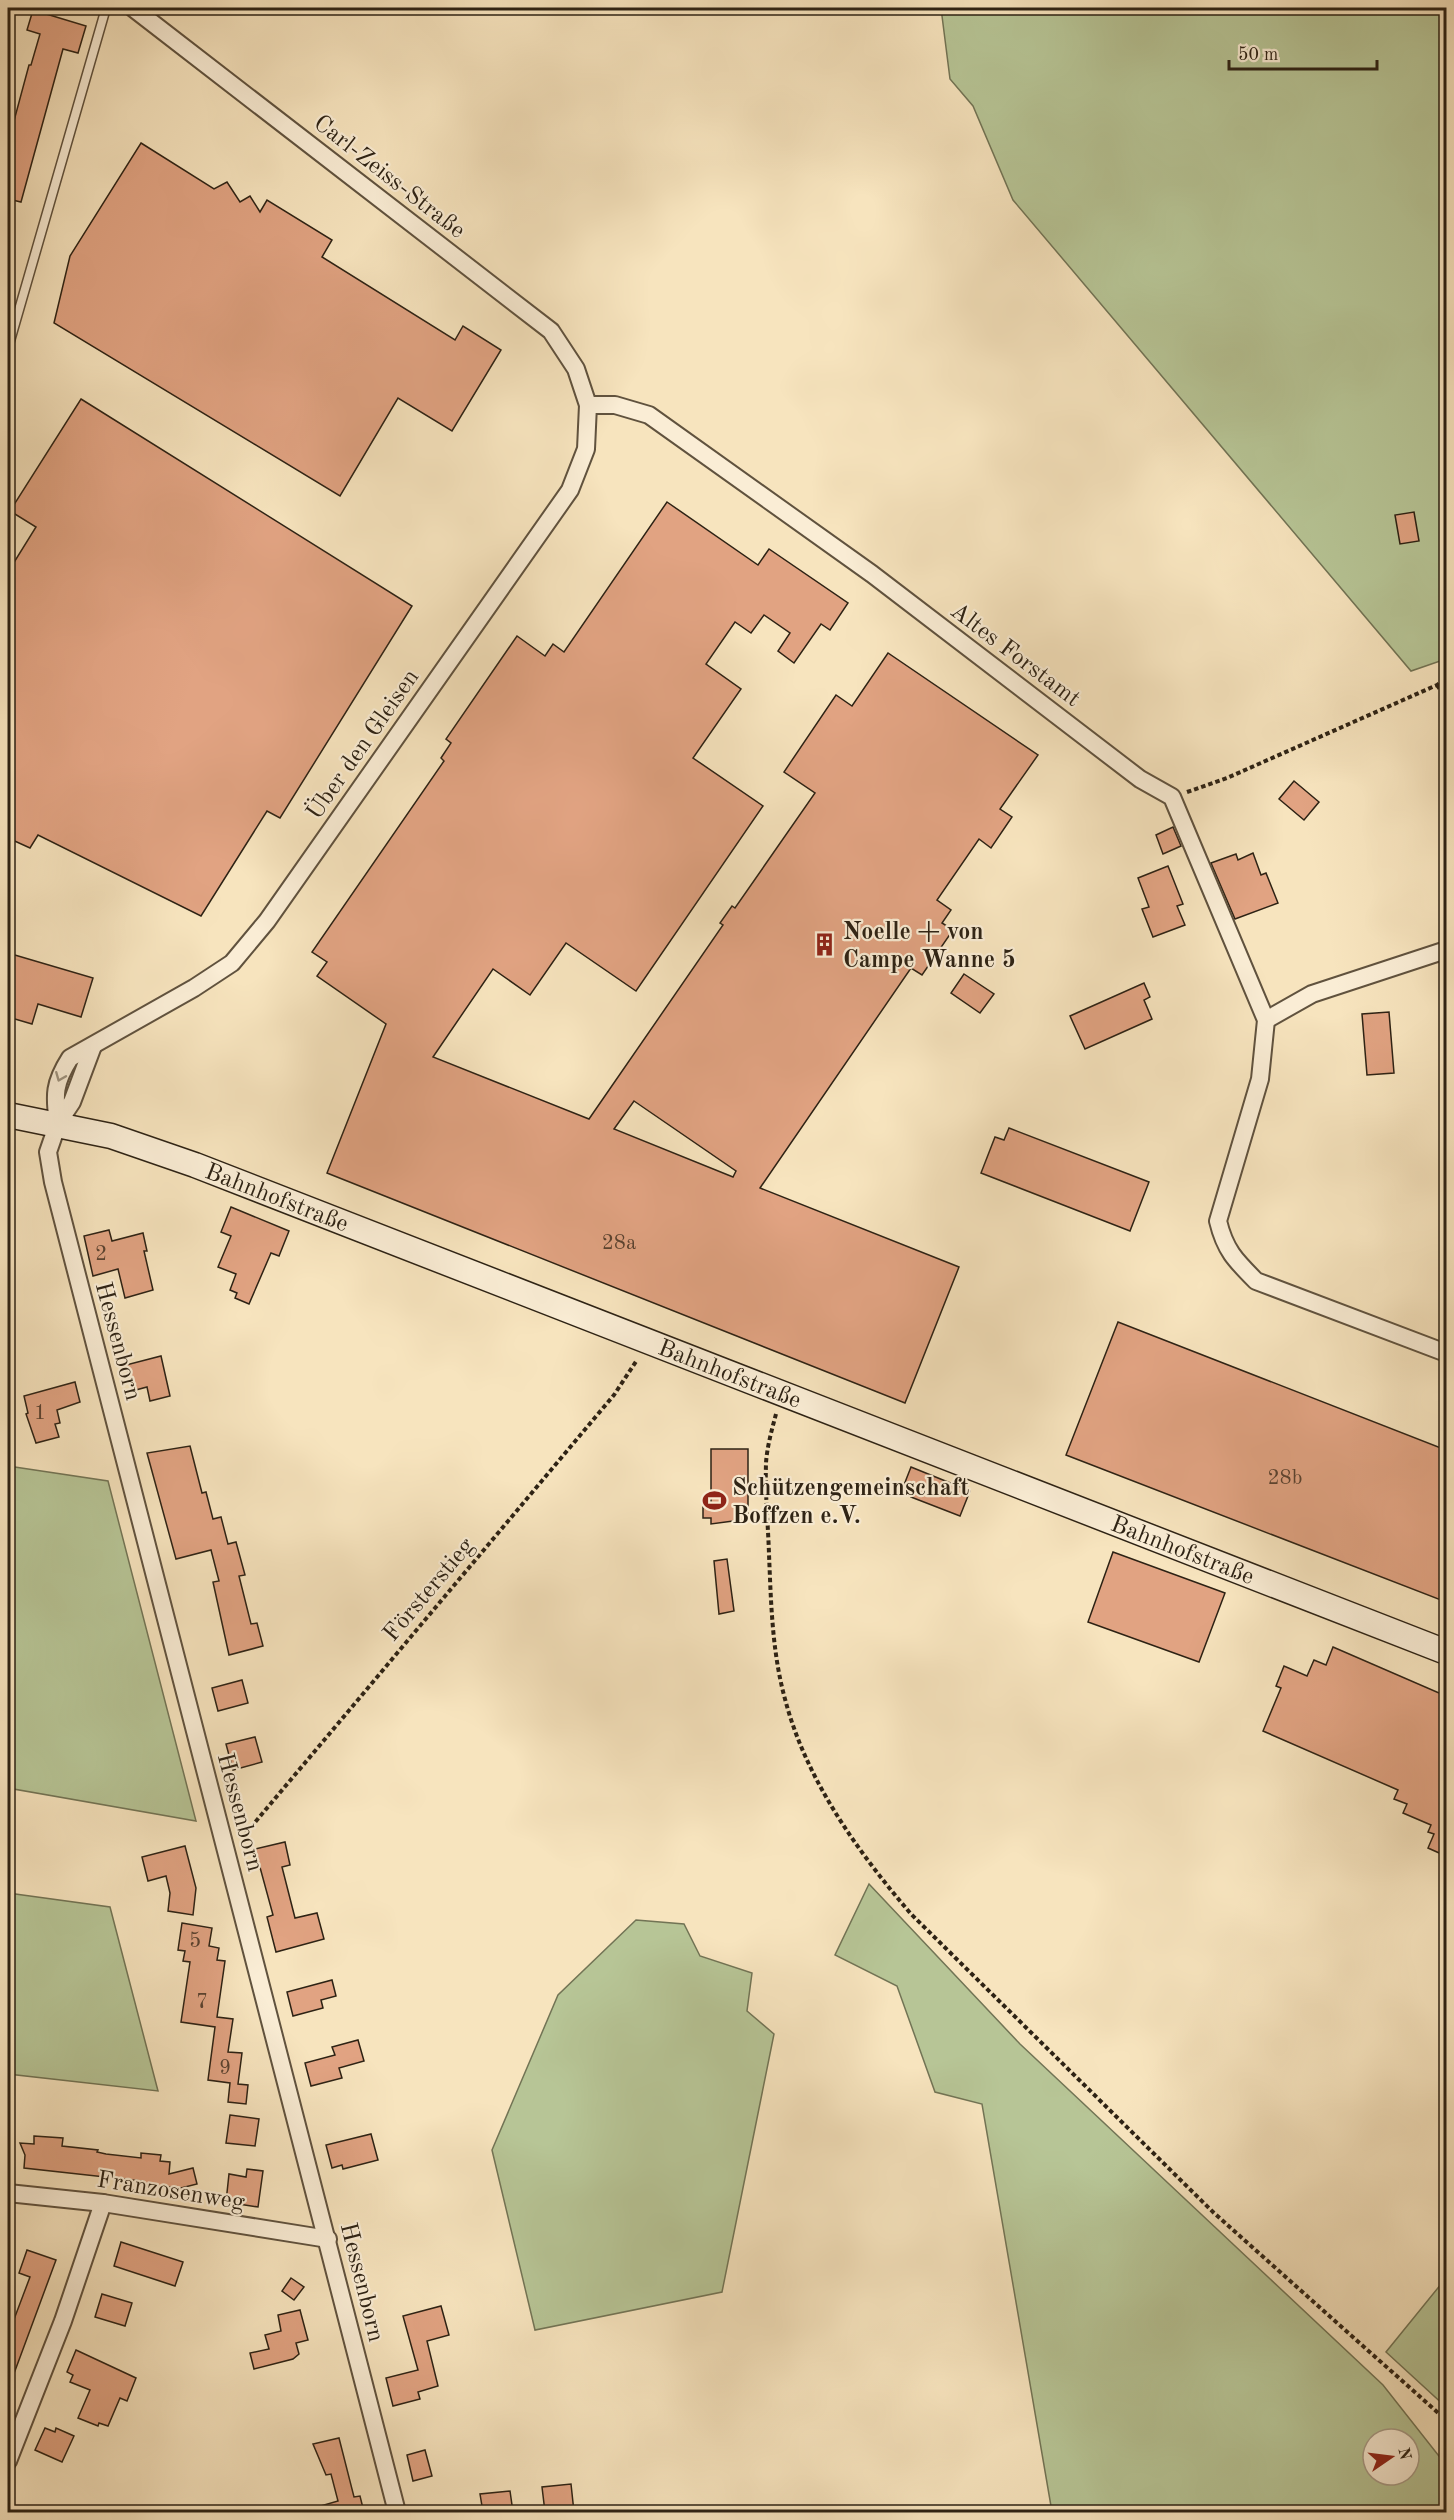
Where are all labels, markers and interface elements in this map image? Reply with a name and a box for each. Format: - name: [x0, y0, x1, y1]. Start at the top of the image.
- scale bar: [1229, 33, 1378, 71]
- text: 50 m: [1238, 46, 1278, 64]
- street label: Carl-Zeiss-Straße: [309, 111, 469, 244]
- street label: Altes Forstamt: [945, 599, 1084, 712]
- street label: Über den Gleisen: [300, 663, 424, 825]
- place label: Noelle + von Campe Wanne 5: [843, 921, 1016, 973]
- building icon: Noelle + von Campe Wanne 5: [812, 932, 838, 958]
- one-way arrow: [55, 1071, 67, 1082]
- street label: Bahnhofstraße: [201, 1160, 351, 1237]
- house number: 28a: [602, 1233, 636, 1254]
- house number: 2: [95, 1244, 107, 1265]
- street label: Hessenborn: [90, 1280, 144, 1403]
- street label: Bahnhofstraße: [654, 1336, 804, 1414]
- house number: 1: [34, 1403, 46, 1424]
- house number: 28b: [1267, 1468, 1303, 1489]
- place label: Schützengemeinschaft Boffzen e.V.: [732, 1477, 969, 1529]
- sports icon: Schützengemeinschaft Boffzen e.V.: [701, 1488, 727, 1514]
- street label: Bahnhofstraße: [1107, 1513, 1257, 1590]
- street label: Försterstieg: [380, 1534, 480, 1647]
- street label: Hessenborn: [212, 1751, 266, 1874]
- house number: 5: [189, 1931, 201, 1952]
- house number: 7: [196, 1992, 208, 2013]
- house number: 9: [219, 2058, 231, 2079]
- street label: Franzosenweg: [95, 2168, 246, 2216]
- street label: Hessenborn: [335, 2220, 387, 2345]
- north arrow: [1361, 2427, 1421, 2487]
- text: N: [1394, 2446, 1413, 2462]

